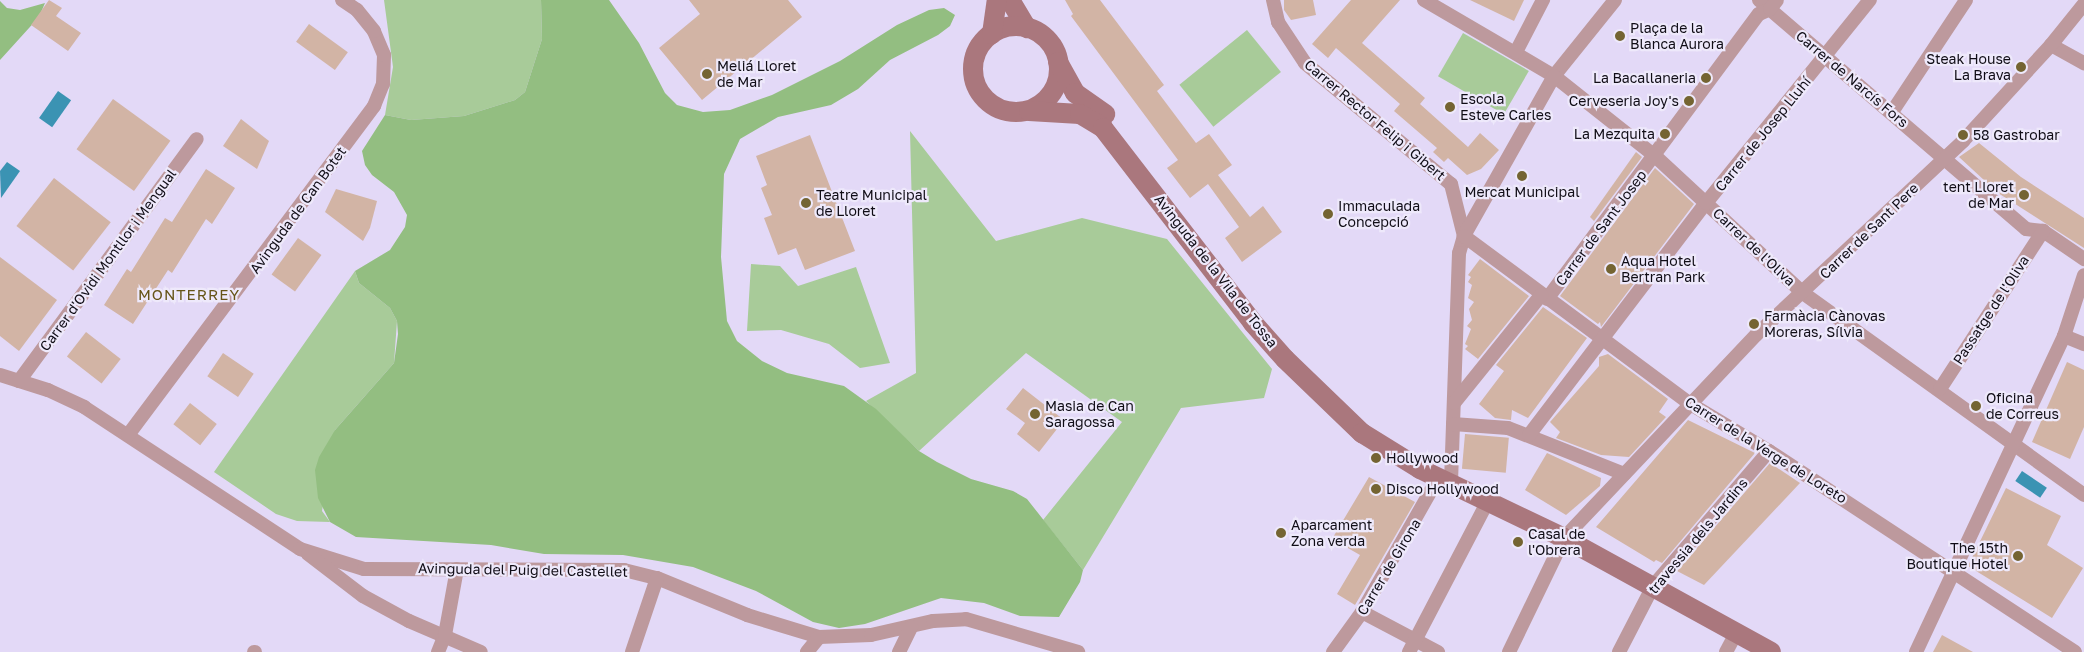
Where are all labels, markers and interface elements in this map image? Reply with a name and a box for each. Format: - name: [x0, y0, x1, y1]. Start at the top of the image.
- place label: Plaça de la Blanca Aurora: [1630, 20, 1724, 52]
- street label: Carrer de Narcís Fors: [1793, 27, 1911, 131]
- marker: Plaça de la Blanca Aurora: [1614, 30, 1626, 42]
- place label: Steak House La Brava: [1926, 51, 2011, 84]
- street label: Carrer Rector Felip i Gibert: [1301, 56, 1449, 184]
- place label: Meliá Lloret de Mar: [717, 58, 796, 90]
- marker: Steak House La Brava: [2015, 61, 2027, 73]
- marker: Meliá Lloret de Mar: [701, 68, 713, 80]
- place label: La Bacallaneria: [1593, 70, 1696, 86]
- marker: La Bacallaneria: [1700, 72, 1712, 84]
- street label: Carrer de Josep Lluhí: [1712, 73, 1814, 195]
- place label: Escola Esteve Carles: [1460, 91, 1551, 124]
- place label: Cerveseria Joy's: [1569, 93, 1679, 109]
- marker: Cerveseria Joy's: [1683, 95, 1695, 107]
- marker: Escola Esteve Carles: [1444, 101, 1456, 113]
- place label: La Mezquita: [1574, 126, 1655, 142]
- place label: 58 Gastrobar: [1973, 127, 2060, 143]
- marker: La Mezquita: [1659, 128, 1671, 140]
- marker: 58 Gastrobar: [1957, 129, 1969, 141]
- street label: Avinguda de Can Botet: [246, 143, 350, 277]
- street label: Carrer d'Ovidi Montllor i Mengual: [36, 166, 180, 354]
- street label: Carrer de Sant Josep: [1552, 167, 1650, 289]
- marker: Mercat Municipal: [1516, 170, 1528, 182]
- place label: tent Lloret de Mar: [1943, 179, 2014, 212]
- street label: Carrer de Sant Pere: [1816, 180, 1922, 282]
- place label: Mercat Municipal: [1464, 184, 1580, 200]
- place label: Teatre Municipal de Lloret: [816, 187, 927, 220]
- marker: tent Lloret de Mar: [2018, 189, 2030, 201]
- street label: Avinguda de la Vila de Tossa: [1151, 191, 1281, 351]
- marker: Teatre Municipal de Lloret: [800, 197, 812, 209]
- place label: Immaculada Concepció: [1338, 198, 1420, 230]
- street label: Carrer de l'Oliva: [1709, 205, 1799, 289]
- marker: Immaculada Concepció: [1322, 208, 1334, 220]
- street label: Passatge de l'Oliva: [1949, 252, 2033, 368]
- place label: Aqua Hotel Bertran Park: [1621, 253, 1705, 286]
- marker: Aqua Hotel Bertran Park: [1605, 263, 1617, 275]
- district label: MONTERREY: [137, 286, 241, 304]
- place label: Farmàcia Cànovas Moreras, Sílvia: [1764, 308, 1885, 341]
- marker: Farmàcia Cànovas Moreras, Sílvia: [1748, 318, 1760, 330]
- place label: Oficina de Correus: [1986, 390, 2059, 422]
- street label: Carrer de la Verge de Loreto: [1682, 393, 1850, 507]
- place label: Masia de Can Saragossa: [1045, 398, 1134, 431]
- marker: Oficina de Correus: [1970, 400, 1982, 412]
- marker: Masia de Can Saragossa: [1029, 408, 1041, 420]
- place label: Hollywood: [1386, 450, 1458, 466]
- marker: Hollywood: [1370, 452, 1382, 464]
- street label: travessia dels Jardins: [1645, 475, 1751, 597]
- place label: Disco Hollywood: [1386, 481, 1499, 497]
- marker: Disco Hollywood: [1370, 483, 1382, 495]
- street label: Carrer de Girona: [1354, 516, 1424, 618]
- place label: Aparcament Zona verda: [1291, 517, 1372, 550]
- place label: Casal de l'Obrera: [1528, 526, 1585, 558]
- marker: Aparcament Zona verda: [1275, 527, 1287, 539]
- marker: Casal de l'Obrera: [1512, 536, 1524, 548]
- place label: The 15th Boutique Hotel: [1906, 540, 2008, 572]
- marker: The 15th Boutique Hotel: [2012, 550, 2024, 562]
- street label: Avinguda del Puig del Castellet: [418, 560, 628, 580]

